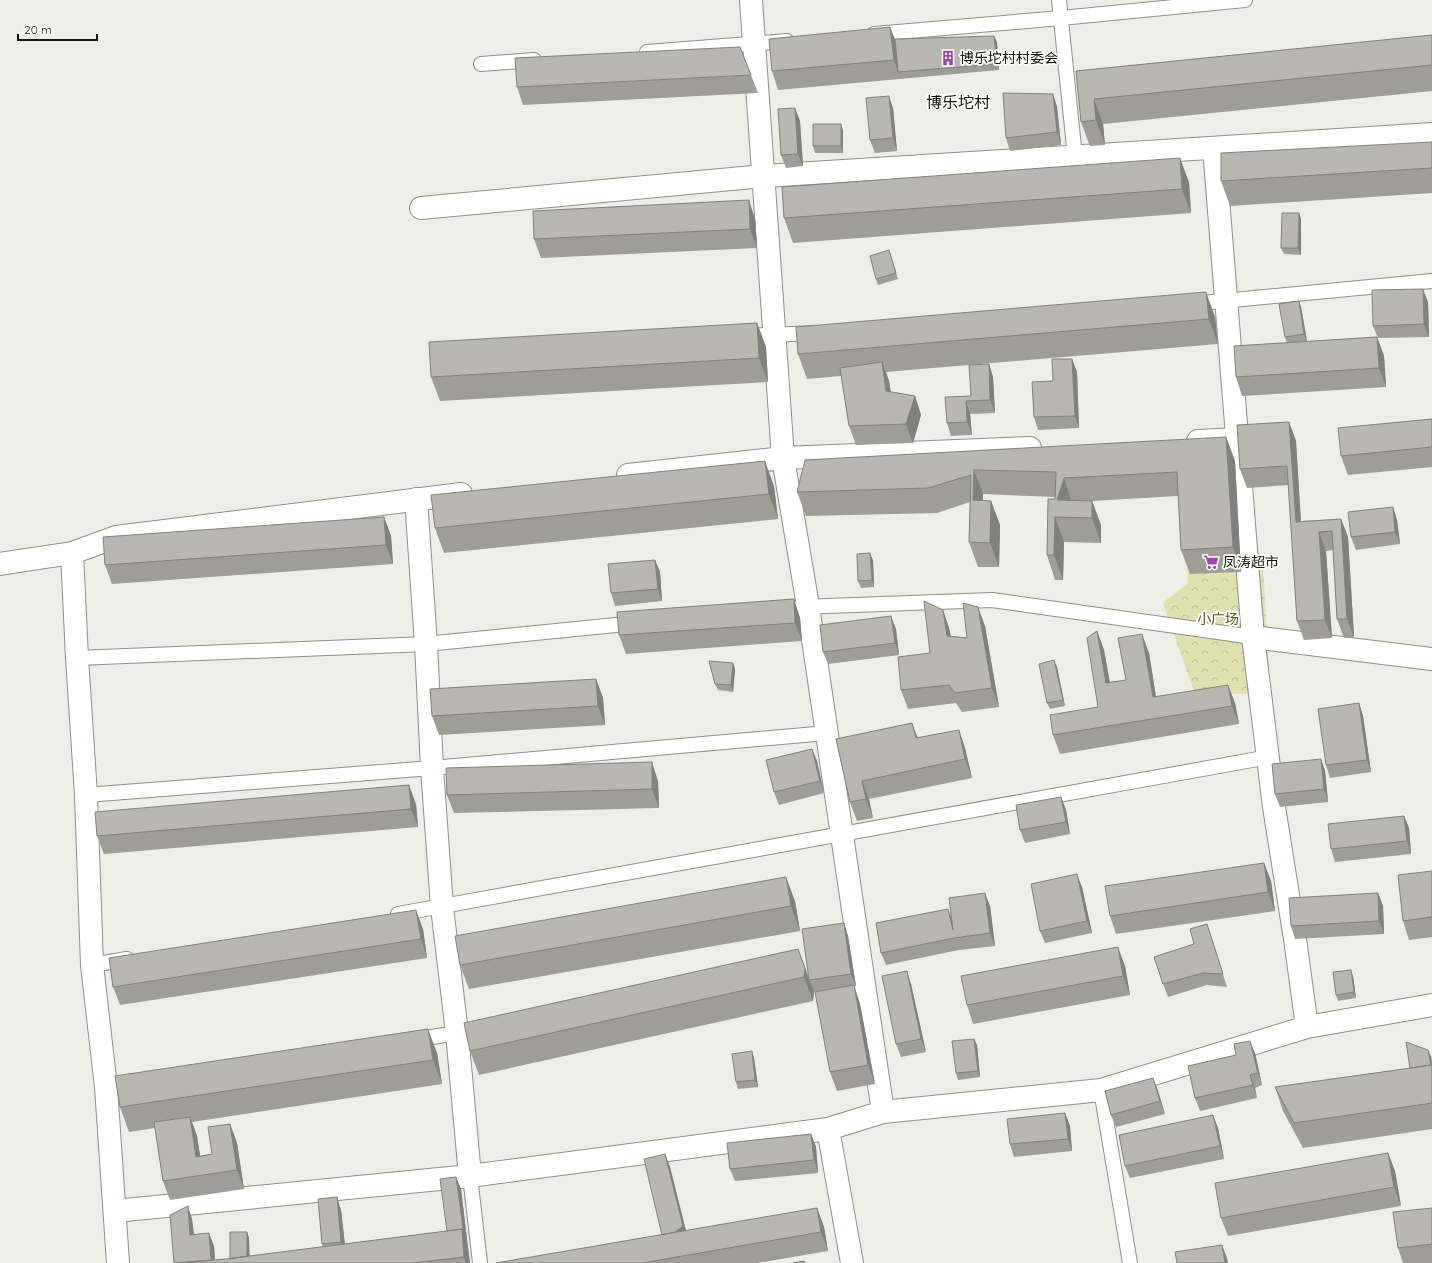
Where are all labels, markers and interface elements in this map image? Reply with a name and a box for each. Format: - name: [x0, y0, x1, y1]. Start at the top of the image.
- scale bar: [18, 16, 97, 42]
- text: 20 m: [24, 22, 52, 37]
- building icon: 博乐坨村村委会: [939, 49, 957, 67]
- place label: 博乐坨村村委会: [960, 49, 1058, 67]
- district label: 博乐坨村: [926, 92, 990, 112]
- supermarket icon: 凤涛超市: [1202, 553, 1220, 571]
- place label: 凤涛超市: [1223, 553, 1279, 571]
- park label: 小广场: [1197, 610, 1239, 628]

